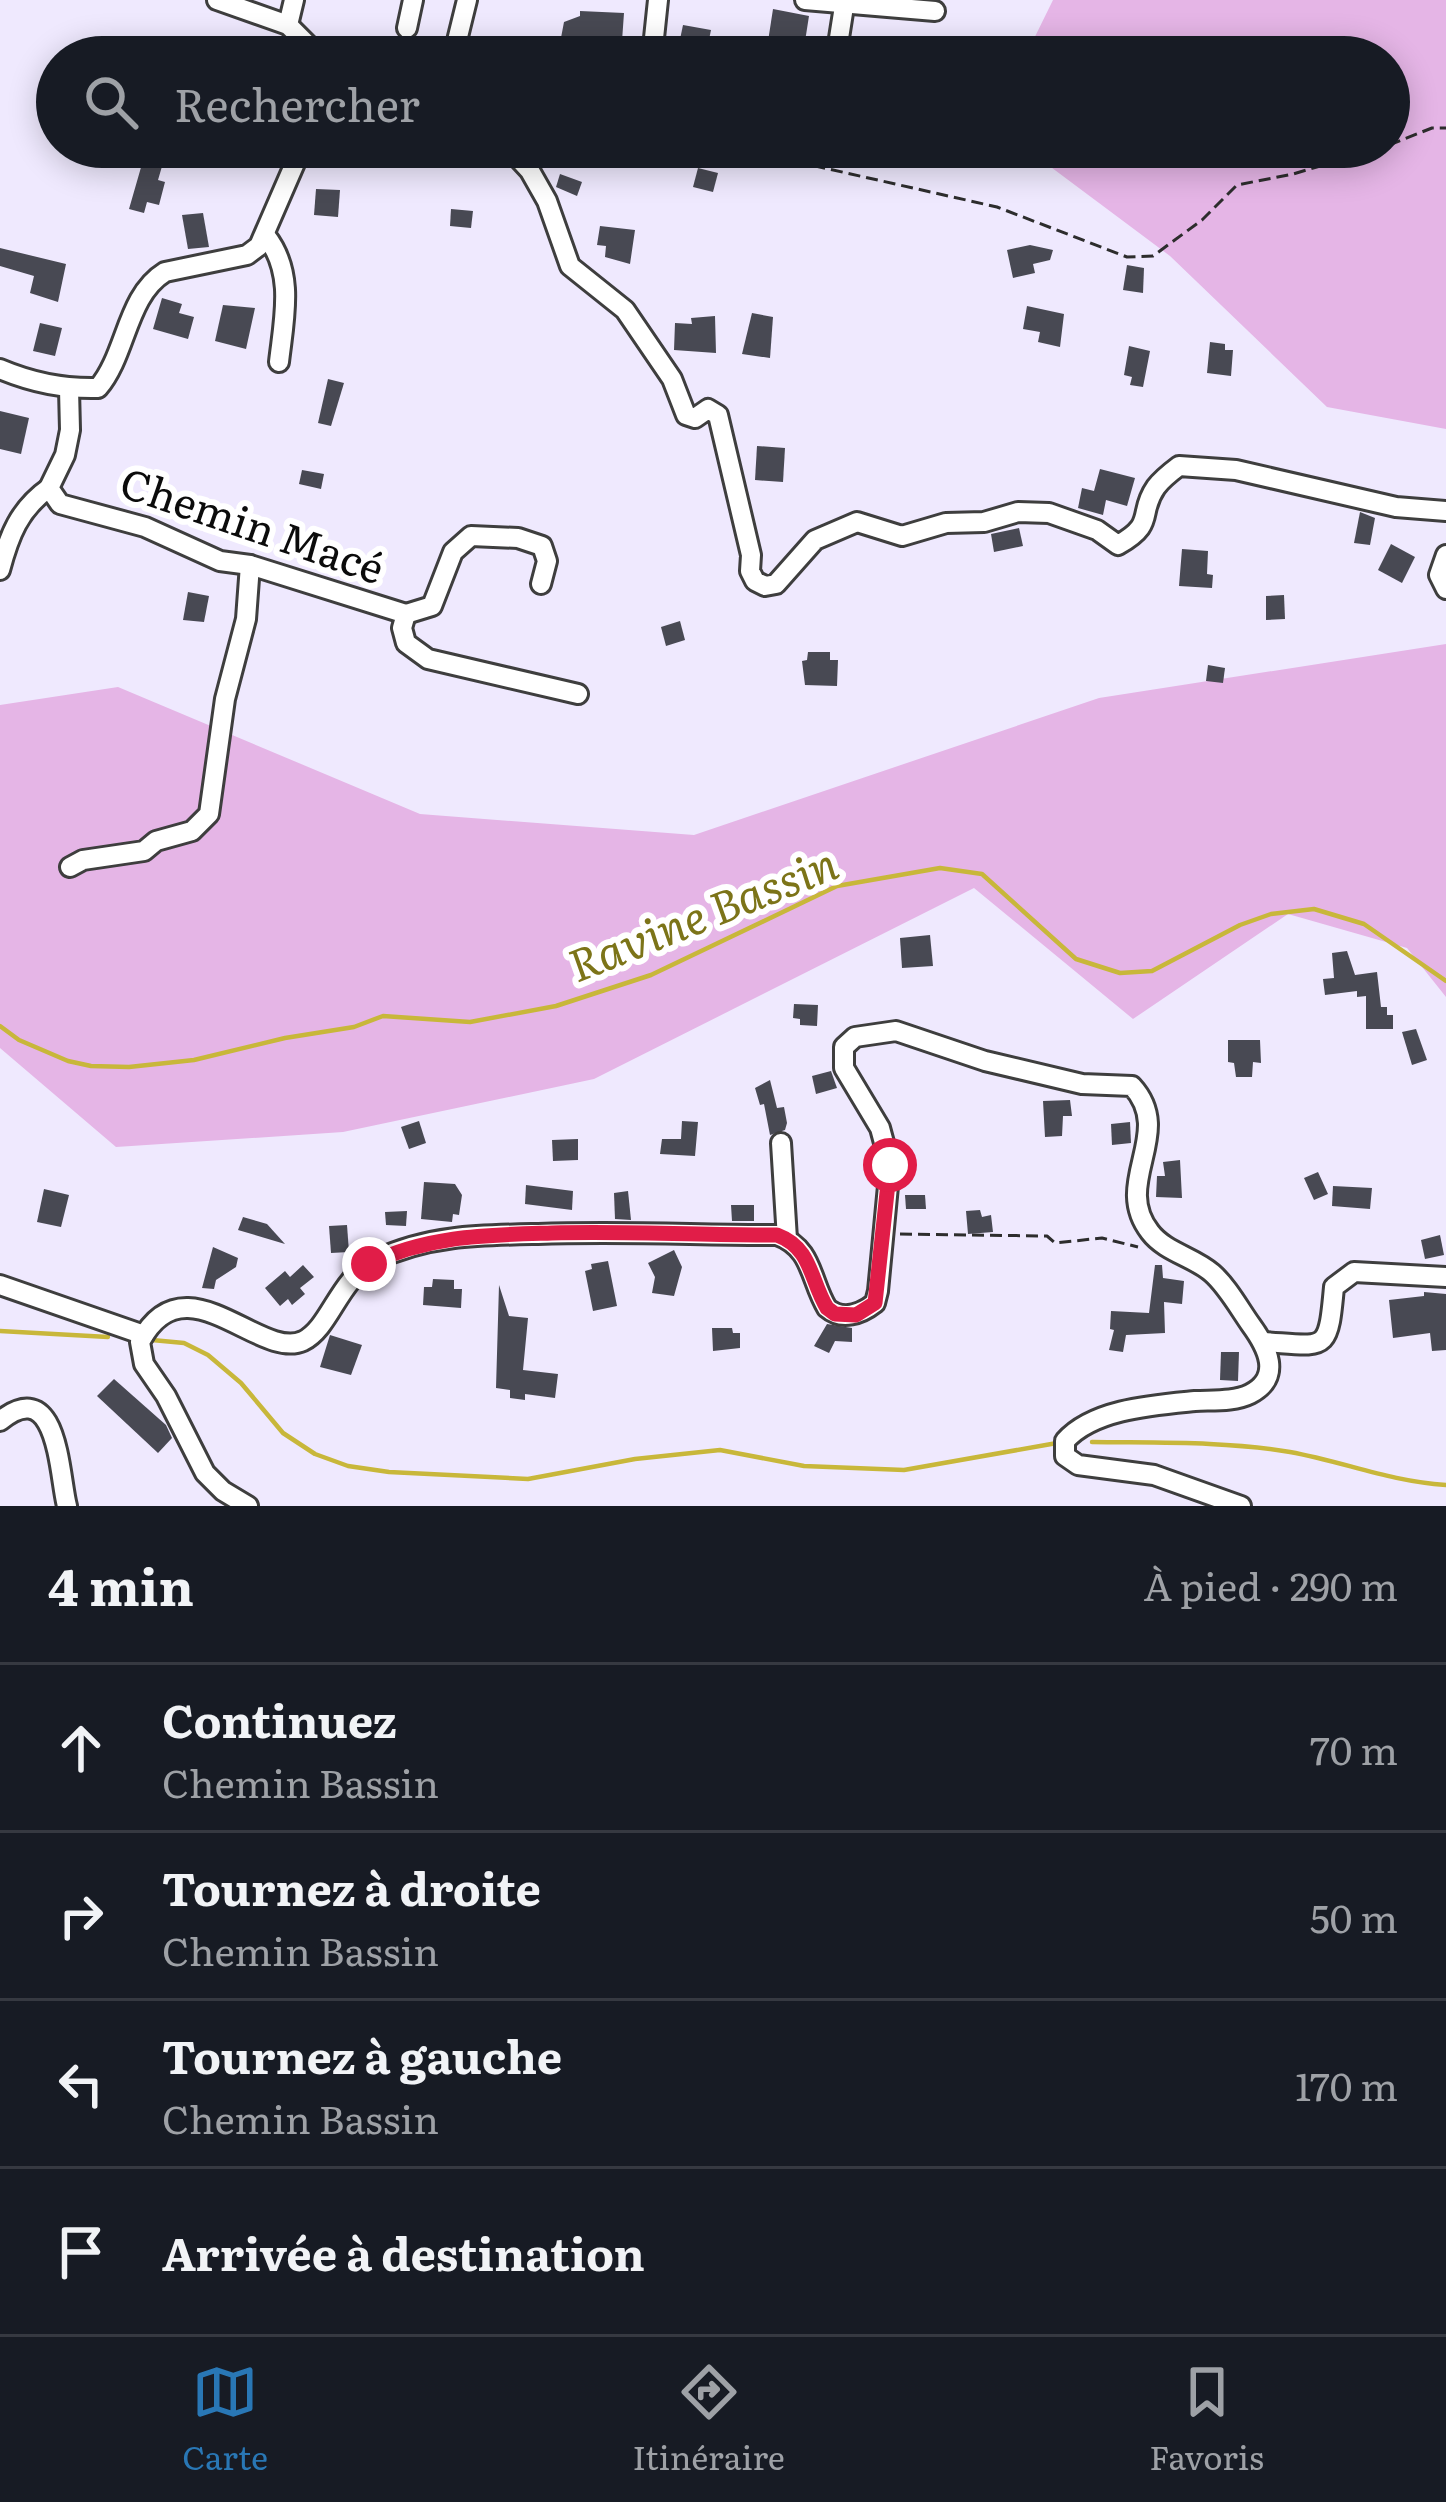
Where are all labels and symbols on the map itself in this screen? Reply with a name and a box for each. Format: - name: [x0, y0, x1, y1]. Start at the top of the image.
- street label: Chemin Macé: [113, 449, 393, 597]
- water label: Ravine Bassin: [557, 827, 847, 996]
- route start: [863, 1138, 917, 1192]
- route end: [342, 1237, 396, 1291]

